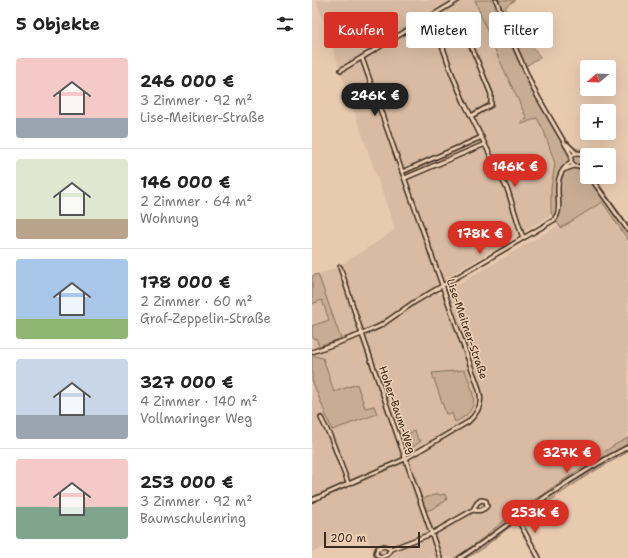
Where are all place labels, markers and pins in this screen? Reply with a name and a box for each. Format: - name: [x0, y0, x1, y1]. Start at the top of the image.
- pin: 246K €: [342, 83, 408, 117]
- pin: 146K €: [482, 154, 548, 188]
- pin: 178K €: [447, 221, 513, 255]
- pin: 327K €: [534, 440, 600, 474]
- pin: 253K €: [502, 500, 568, 534]

